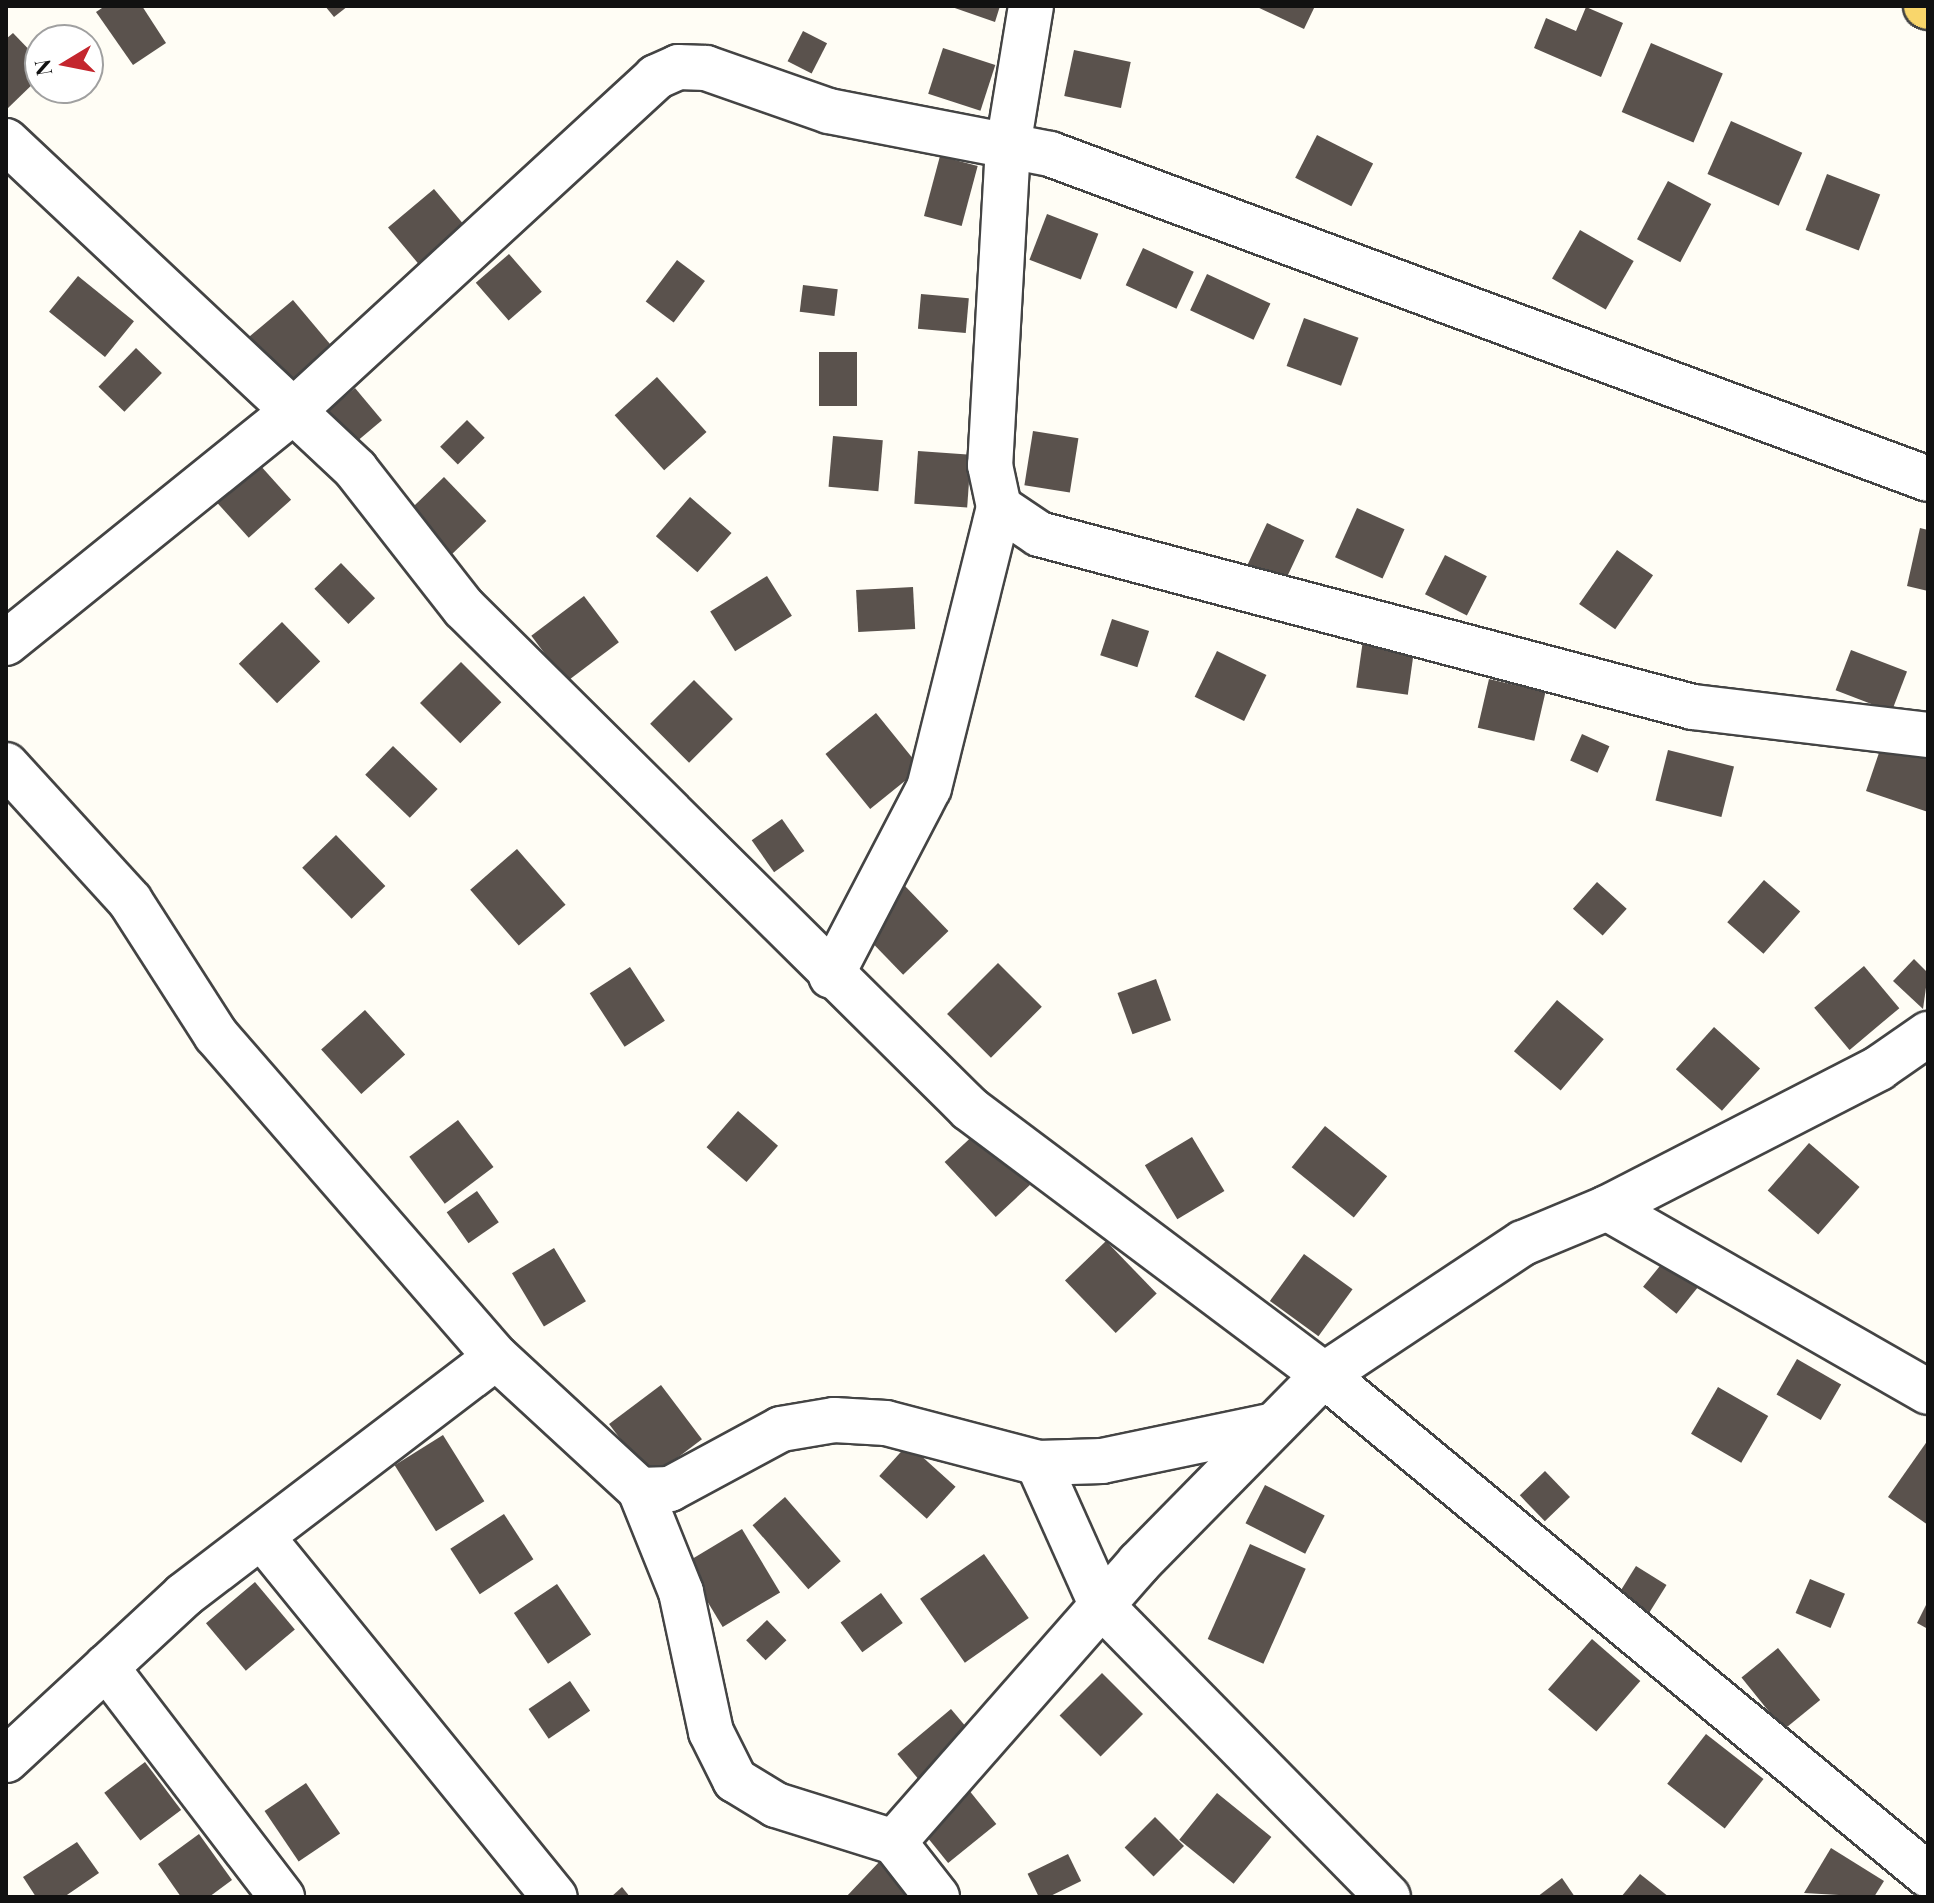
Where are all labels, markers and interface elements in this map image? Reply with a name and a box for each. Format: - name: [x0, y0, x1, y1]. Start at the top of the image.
- north arrow: [24, 24, 104, 104]
- text: N: [26, 57, 58, 78]

